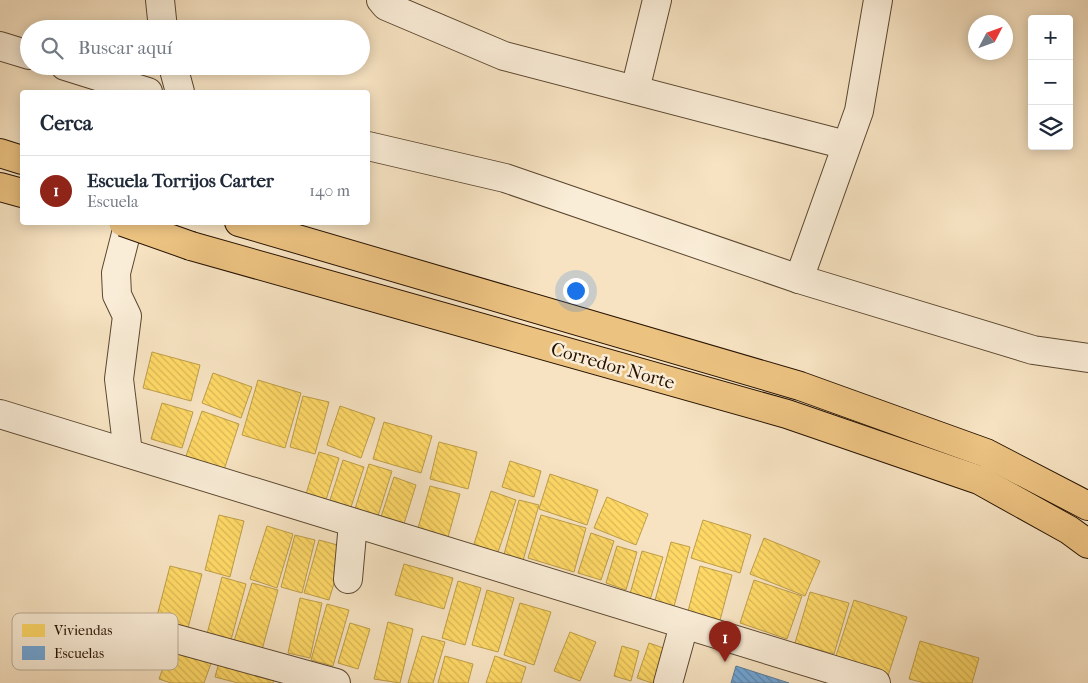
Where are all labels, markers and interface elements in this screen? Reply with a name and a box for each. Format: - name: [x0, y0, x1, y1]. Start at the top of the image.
- north arrow: [968, 15, 1013, 60]
- map controls: [1028, 15, 1073, 150]
- button: +: [1028, 15, 1073, 60]
- search box: [20, 20, 370, 75]
- icon: search: [38, 34, 66, 62]
- text: Buscar aquí: [78, 37, 172, 59]
- button: −: [1028, 60, 1073, 105]
- button: layers: [1028, 105, 1073, 150]
- text: Cerca: [40, 111, 92, 135]
- text: Escuela Torrijos Carter: [87, 170, 274, 192]
- text: 1: [53, 181, 59, 200]
- text: 140 m: [309, 181, 350, 200]
- text: Escuela: [87, 192, 138, 211]
- your location: [563, 278, 589, 304]
- street label: Corredor Norte: [548, 338, 677, 394]
- legend: [12, 613, 178, 670]
- pin: 1: [709, 621, 741, 662]
- text: Viviendas: [53, 622, 112, 639]
- text: Escuelas: [54, 645, 104, 662]

